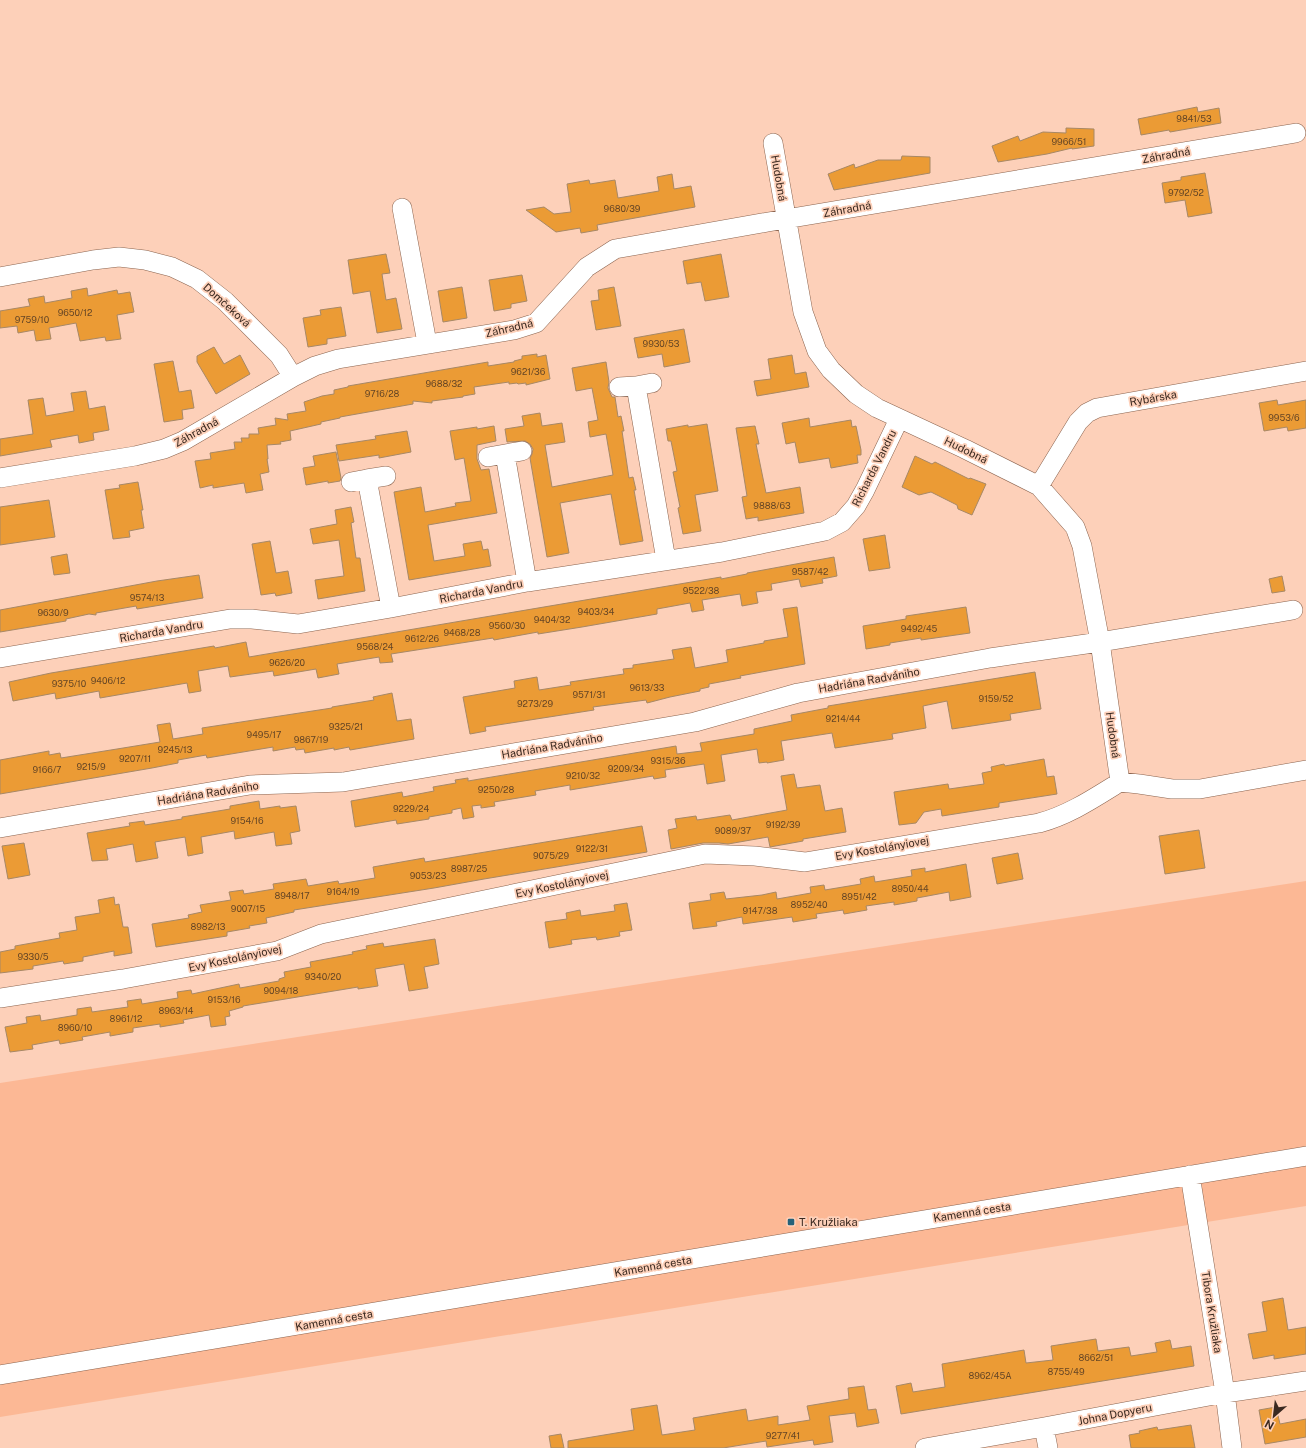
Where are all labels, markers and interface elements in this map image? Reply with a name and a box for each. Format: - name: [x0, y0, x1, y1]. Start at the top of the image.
- house number: 9841/53: [1176, 113, 1212, 124]
- house number: 9966/51: [1052, 136, 1086, 147]
- street label: Záhradná: [1141, 145, 1191, 165]
- street label: Hudobná: [769, 154, 789, 202]
- house number: 9792/52: [1168, 187, 1204, 198]
- street label: Záhradná: [822, 199, 872, 219]
- house number: 9680/39: [604, 203, 641, 214]
- street label: Domčeková: [201, 281, 253, 329]
- house number: 9650/12: [58, 307, 92, 318]
- house number: 9759/10: [15, 314, 50, 325]
- street label: Záhradná: [484, 317, 534, 339]
- house number: 9930/53: [643, 338, 680, 349]
- house number: 9621/36: [511, 366, 546, 377]
- house number: 9688/32: [426, 378, 462, 389]
- house number: 9716/28: [365, 388, 399, 399]
- street label: Rybárska: [1128, 388, 1178, 408]
- house number: 9953/6: [1268, 412, 1300, 423]
- street label: Záhradná: [172, 415, 220, 449]
- street label: Richarda Vandru: [850, 428, 898, 508]
- street label: Hudobná: [942, 434, 990, 466]
- house number: 9888/63: [753, 500, 791, 511]
- house number: 9587/42: [792, 566, 828, 577]
- street label: Richarda Vandru: [438, 577, 524, 605]
- house number: 9522/38: [683, 585, 720, 596]
- house number: 9574/13: [130, 592, 165, 603]
- house number: 9403/34: [578, 606, 615, 617]
- house number: 9630/9: [38, 607, 69, 618]
- house number: 9404/32: [534, 614, 570, 625]
- street label: Richarda Vandru: [118, 618, 204, 644]
- house number: 9560/30: [489, 620, 526, 631]
- house number: 9492/45: [901, 623, 938, 634]
- house number: 9468/28: [444, 627, 481, 638]
- house number: 9612/26: [405, 633, 440, 644]
- house number: 9568/24: [357, 641, 394, 652]
- house number: 9626/20: [269, 657, 306, 668]
- street label: Hadriána Radvániho: [817, 665, 921, 695]
- house number: 9406/12: [91, 675, 125, 686]
- house number: 9375/10: [52, 678, 87, 689]
- house number: 9613/33: [630, 682, 665, 693]
- house number: 9571/31: [572, 689, 606, 700]
- house number: 9159/52: [979, 693, 1013, 704]
- house number: 9273/29: [517, 698, 553, 709]
- street label: Hudobná: [1104, 711, 1122, 759]
- house number: 9214/44: [826, 713, 861, 724]
- house number: 9325/21: [329, 721, 363, 732]
- house number: 9495/17: [247, 729, 281, 740]
- street label: Hadriána Radvániho: [500, 731, 604, 761]
- house number: 9867/19: [294, 734, 329, 745]
- house number: 9245/13: [158, 744, 193, 755]
- house number: 9207/11: [119, 753, 151, 764]
- house number: 9315/36: [650, 755, 686, 766]
- house number: 9215/9: [76, 761, 106, 772]
- house number: 9209/34: [608, 763, 645, 774]
- house number: 9166/7: [33, 764, 62, 775]
- house number: 9210/32: [566, 770, 600, 781]
- street label: Hadriána Radvániho: [156, 779, 260, 807]
- house number: 9250/28: [478, 784, 514, 795]
- house number: 9229/24: [393, 803, 429, 814]
- house number: 9154/16: [230, 815, 264, 826]
- house number: 9192/39: [766, 819, 801, 830]
- house number: 9089/37: [715, 825, 751, 836]
- street label: Evy Kostolányiovej: [834, 834, 930, 862]
- house number: 9122/31: [576, 843, 608, 854]
- house number: 9075/29: [533, 850, 569, 861]
- house number: 8987/25: [451, 863, 488, 874]
- street label: Evy Kostolányiovej: [514, 868, 610, 900]
- house number: 9053/23: [410, 870, 447, 881]
- house number: 8950/44: [891, 883, 929, 894]
- house number: 9164/19: [327, 886, 360, 897]
- house number: 8948/17: [274, 890, 310, 901]
- house number: 8951/42: [842, 891, 877, 902]
- house number: 8952/40: [791, 899, 828, 910]
- house number: 9007/15: [231, 903, 265, 914]
- house number: 9147/38: [743, 905, 778, 916]
- house number: 8982/13: [190, 921, 226, 932]
- street label: Evy Kostolányiovej: [187, 942, 283, 974]
- house number: 9330/5: [17, 951, 49, 962]
- house number: 9340/20: [305, 971, 342, 982]
- house number: 9094/18: [264, 985, 299, 996]
- house number: 9153/16: [207, 994, 241, 1005]
- house number: 8963/14: [158, 1005, 194, 1016]
- house number: 8961/12: [110, 1013, 142, 1024]
- house number: 8960/10: [58, 1022, 93, 1033]
- street label: Kamenná cesta: [932, 1200, 1012, 1224]
- place label: T. Kružliaka: [799, 1216, 857, 1228]
- marker: T. Kružliaka: [786, 1217, 796, 1227]
- street label: Kamenná cesta: [613, 1253, 693, 1279]
- street label: Tibora Kružliaka: [1200, 1270, 1224, 1354]
- street label: Kamenná cesta: [294, 1307, 374, 1333]
- house number: 8662/51: [1079, 1352, 1113, 1363]
- house number: 8755/49: [1047, 1366, 1085, 1377]
- house number: 8962/45A: [968, 1370, 1012, 1381]
- north arrow: [1254, 1396, 1294, 1436]
- street label: Johna Dopyeru: [1077, 1401, 1153, 1427]
- text: N: [1263, 1418, 1276, 1432]
- house number: 9277/41: [766, 1430, 800, 1441]

